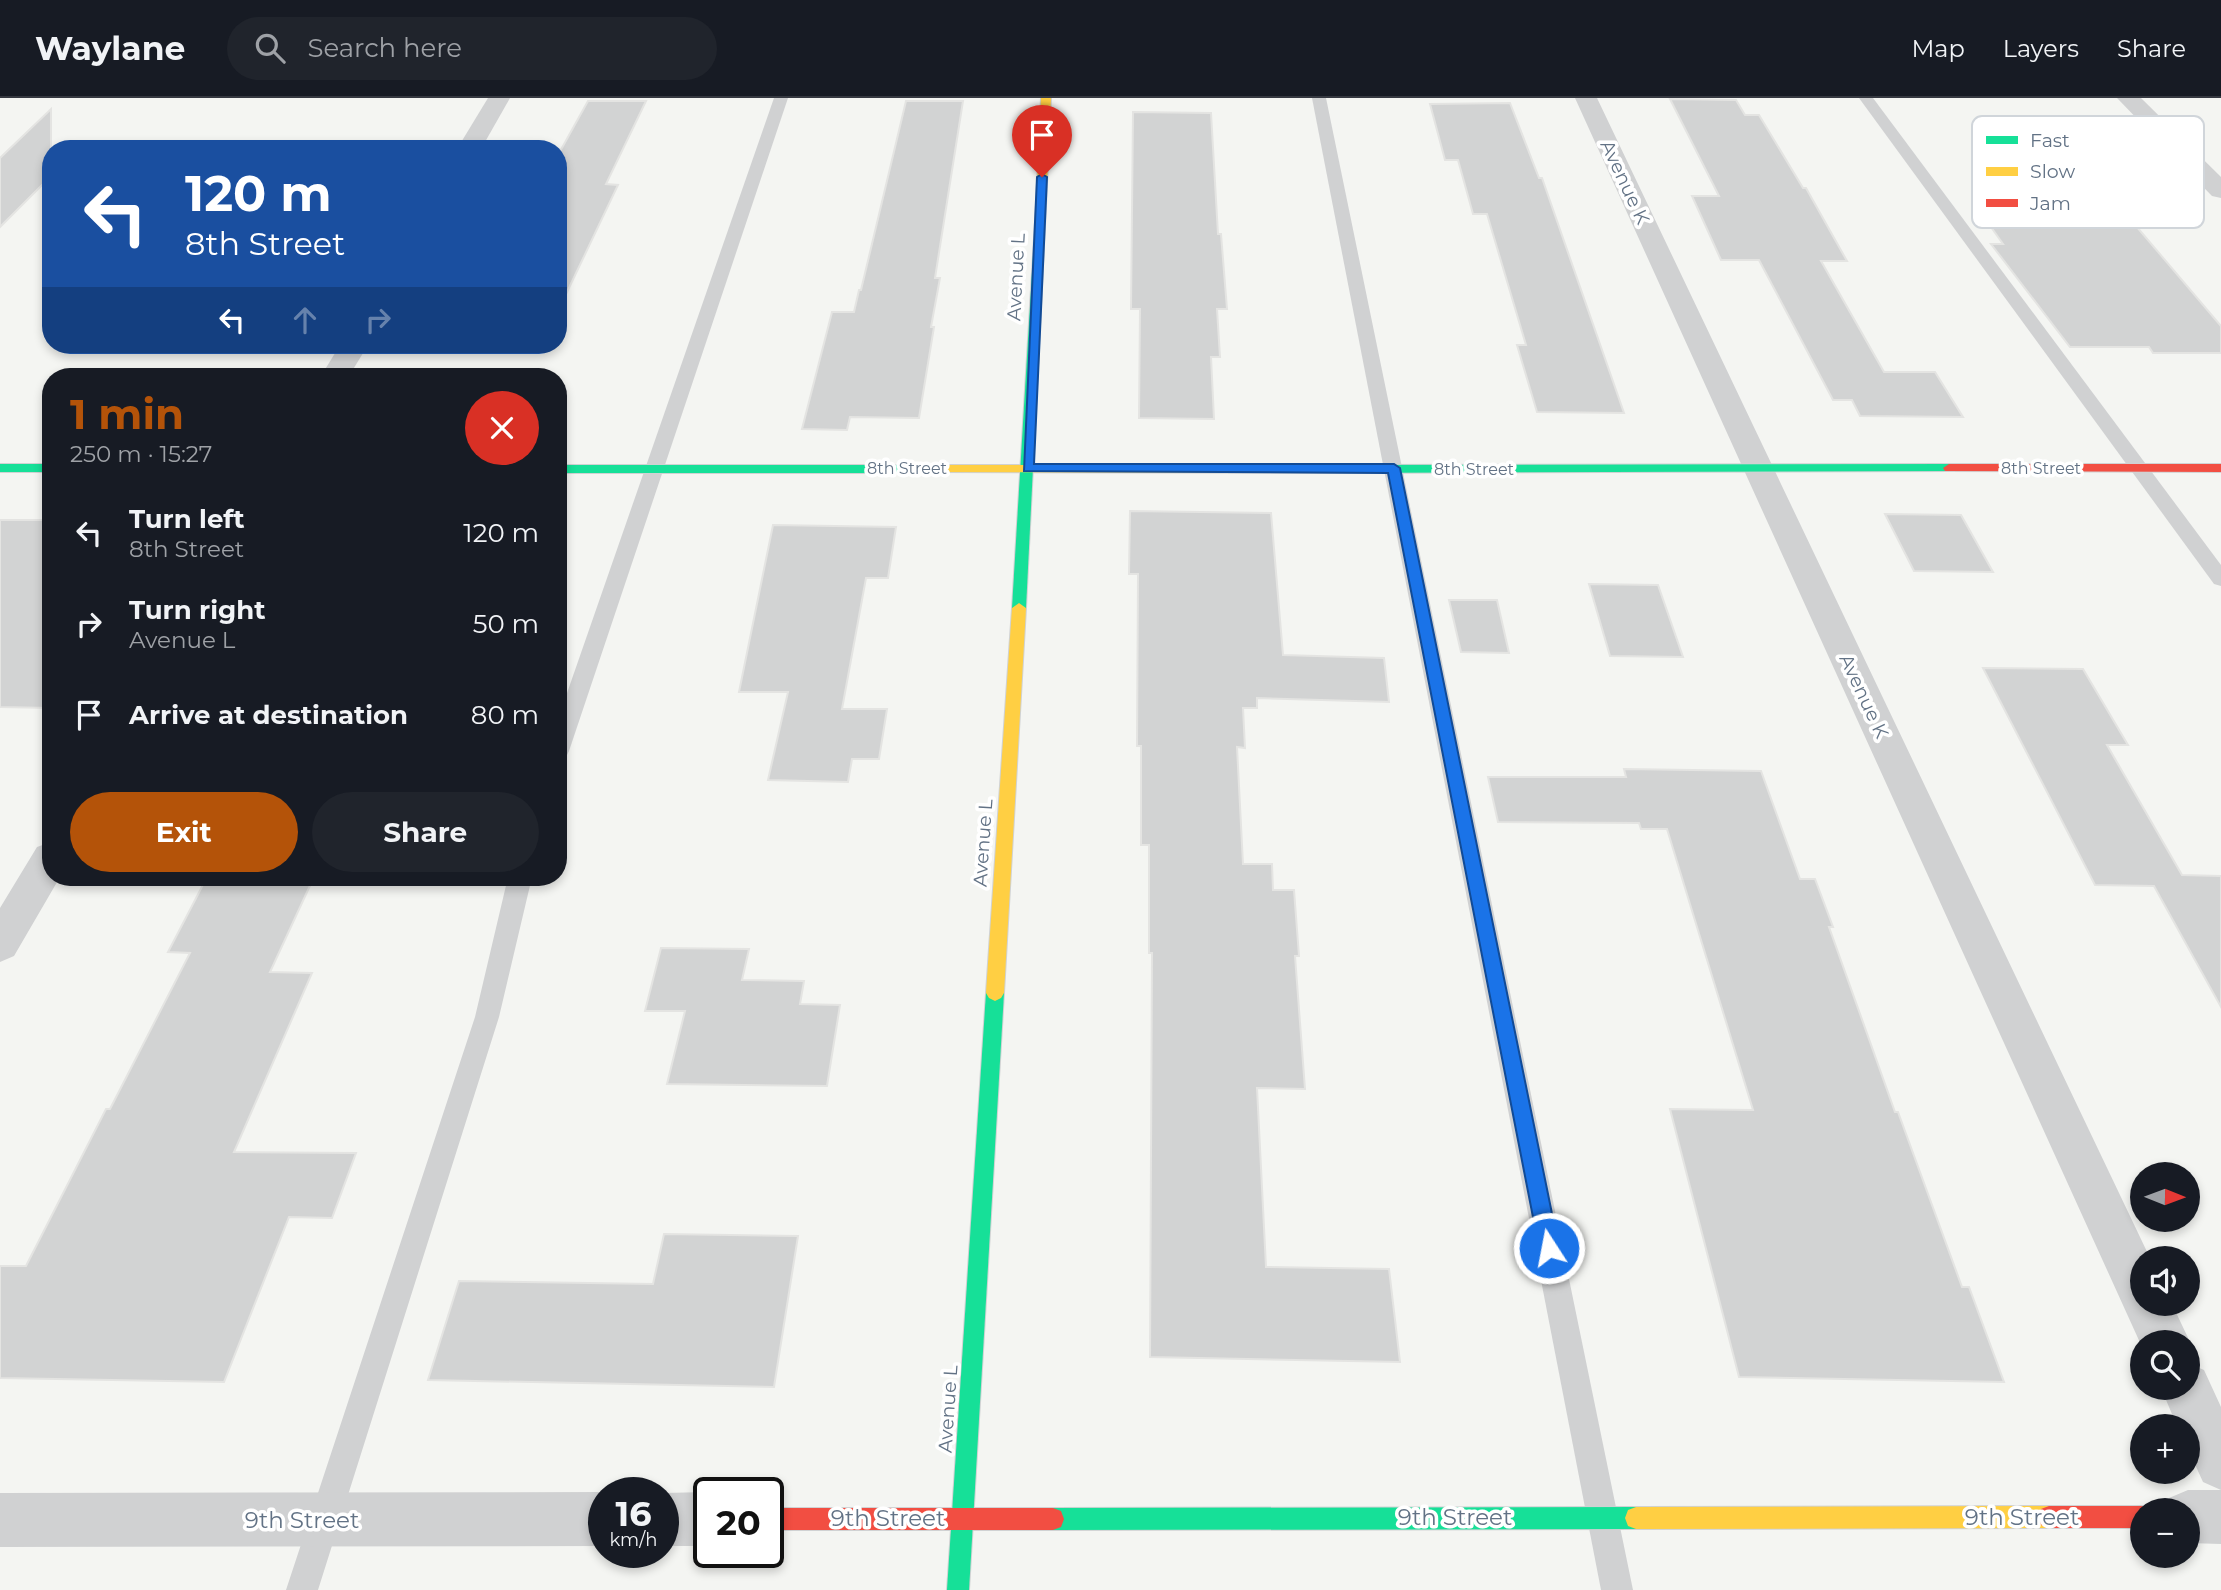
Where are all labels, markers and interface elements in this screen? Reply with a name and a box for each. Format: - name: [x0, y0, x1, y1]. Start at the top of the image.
- search box: [227, 17, 717, 80]
- text: Waylane: [35, 28, 185, 68]
- icon: search: [251, 29, 289, 67]
- text: Search here: [307, 32, 462, 64]
- text: Map: [1911, 34, 1965, 63]
- text: Layers: [2003, 34, 2079, 63]
- text: Share: [2117, 34, 2186, 63]
- pin: [1012, 105, 1072, 177]
- icon: arrive: [1023, 116, 1061, 154]
- legend: [1972, 116, 2204, 228]
- text: Fast: [2030, 129, 2070, 152]
- street label: Avenue K: [1596, 136, 1655, 228]
- text: Slow: [2030, 160, 2075, 183]
- text: 120 m: [185, 164, 332, 223]
- icon: left: [70, 168, 161, 259]
- text: Jam: [2029, 192, 2071, 215]
- text: 8th Street: [185, 224, 345, 263]
- street label: Avenue L: [1002, 232, 1030, 321]
- icon: left: [213, 301, 251, 339]
- icon: ahead: [286, 301, 324, 339]
- icon: right: [359, 301, 397, 339]
- text: 1 min: [70, 388, 184, 440]
- button: close: [465, 391, 539, 465]
- text: 250 m · 15:27: [70, 440, 212, 468]
- street label: 8th Street: [867, 459, 948, 478]
- street label: 8th Street: [2001, 459, 2082, 478]
- street label: 8th Street: [1434, 460, 1515, 479]
- text: Turn left: [129, 503, 245, 535]
- icon: left: [70, 514, 108, 552]
- text: 120 m: [463, 517, 539, 549]
- text: 8th Street: [129, 535, 244, 563]
- text: Turn right: [129, 594, 265, 626]
- icon: right: [70, 605, 108, 643]
- text: 50 m: [473, 608, 539, 640]
- text: Avenue L: [129, 626, 235, 654]
- street label: Avenue K: [1835, 650, 1894, 742]
- icon: arrive: [70, 696, 108, 734]
- text: Arrive at destination: [129, 699, 408, 731]
- text: 80 m: [471, 699, 539, 731]
- button: Exit: [70, 792, 298, 872]
- button: Share: [312, 792, 539, 872]
- street label: Avenue L: [968, 798, 998, 888]
- north arrow: [2130, 1162, 2200, 1232]
- map controls: [2130, 1162, 2200, 1568]
- position arrow: [1512, 1211, 1586, 1285]
- button: sound: [2130, 1246, 2200, 1316]
- button: search: [2130, 1330, 2200, 1400]
- street label: Avenue L: [933, 1364, 963, 1454]
- button: +: [2130, 1414, 2200, 1484]
- speed limit sign: 20: [693, 1477, 784, 1568]
- text: 16: [615, 1492, 652, 1535]
- button: −: [2130, 1498, 2200, 1568]
- street label: 9th Street: [1398, 1503, 1512, 1531]
- street label: 9th Street: [1965, 1503, 2079, 1531]
- street label: 9th Street: [831, 1504, 945, 1532]
- street label: 9th Street: [245, 1506, 359, 1534]
- text: km/h: [609, 1529, 658, 1551]

